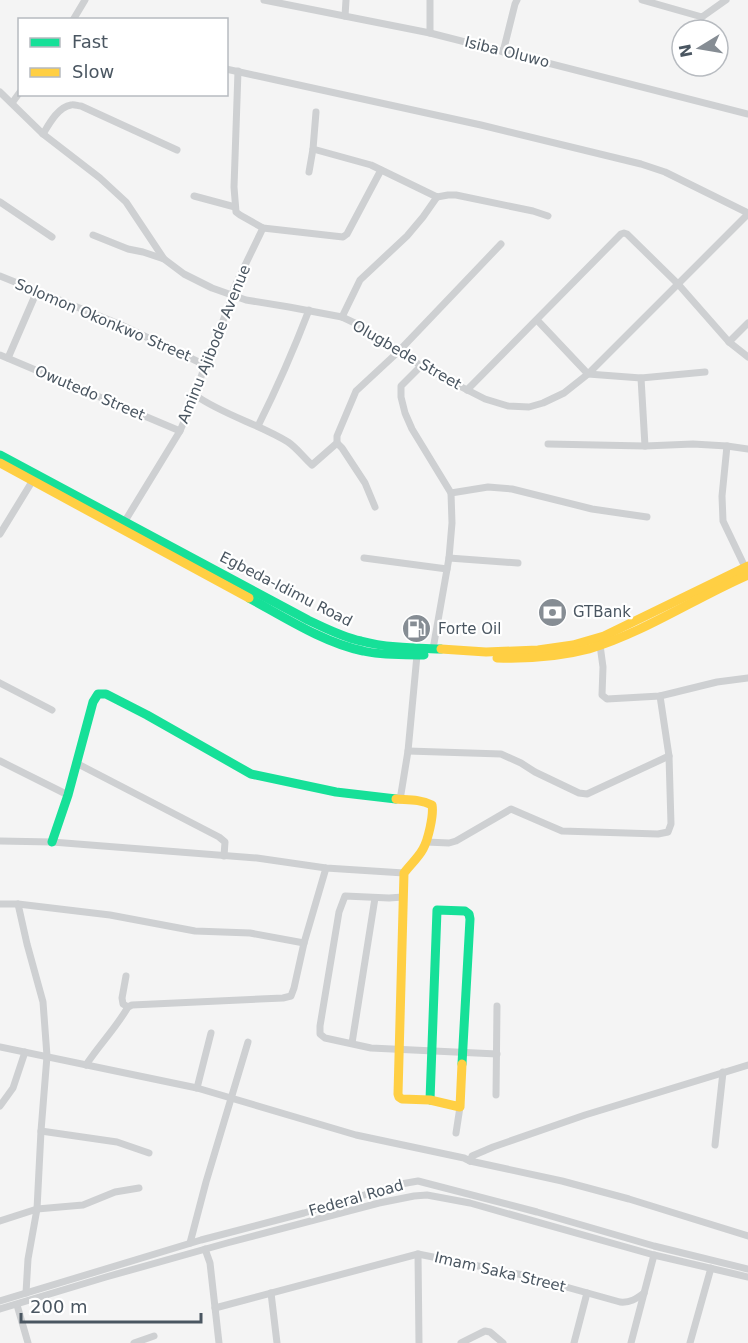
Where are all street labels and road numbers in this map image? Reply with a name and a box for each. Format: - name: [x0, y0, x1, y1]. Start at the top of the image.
- street label: Isiba Oluwo: [463, 33, 551, 71]
- street label: Aminu Ajibode Avenue: [174, 262, 254, 426]
- street label: Solomon Okonkwo Street: [12, 275, 194, 365]
- street label: Olugbede Street: [349, 316, 465, 394]
- street label: Owutedo Street: [32, 362, 148, 424]
- street label: Egbeda-Idimu Road: [217, 548, 355, 630]
- street label: Federal Road: [307, 1176, 405, 1220]
- street label: Imam Saka Street: [433, 1248, 568, 1296]

